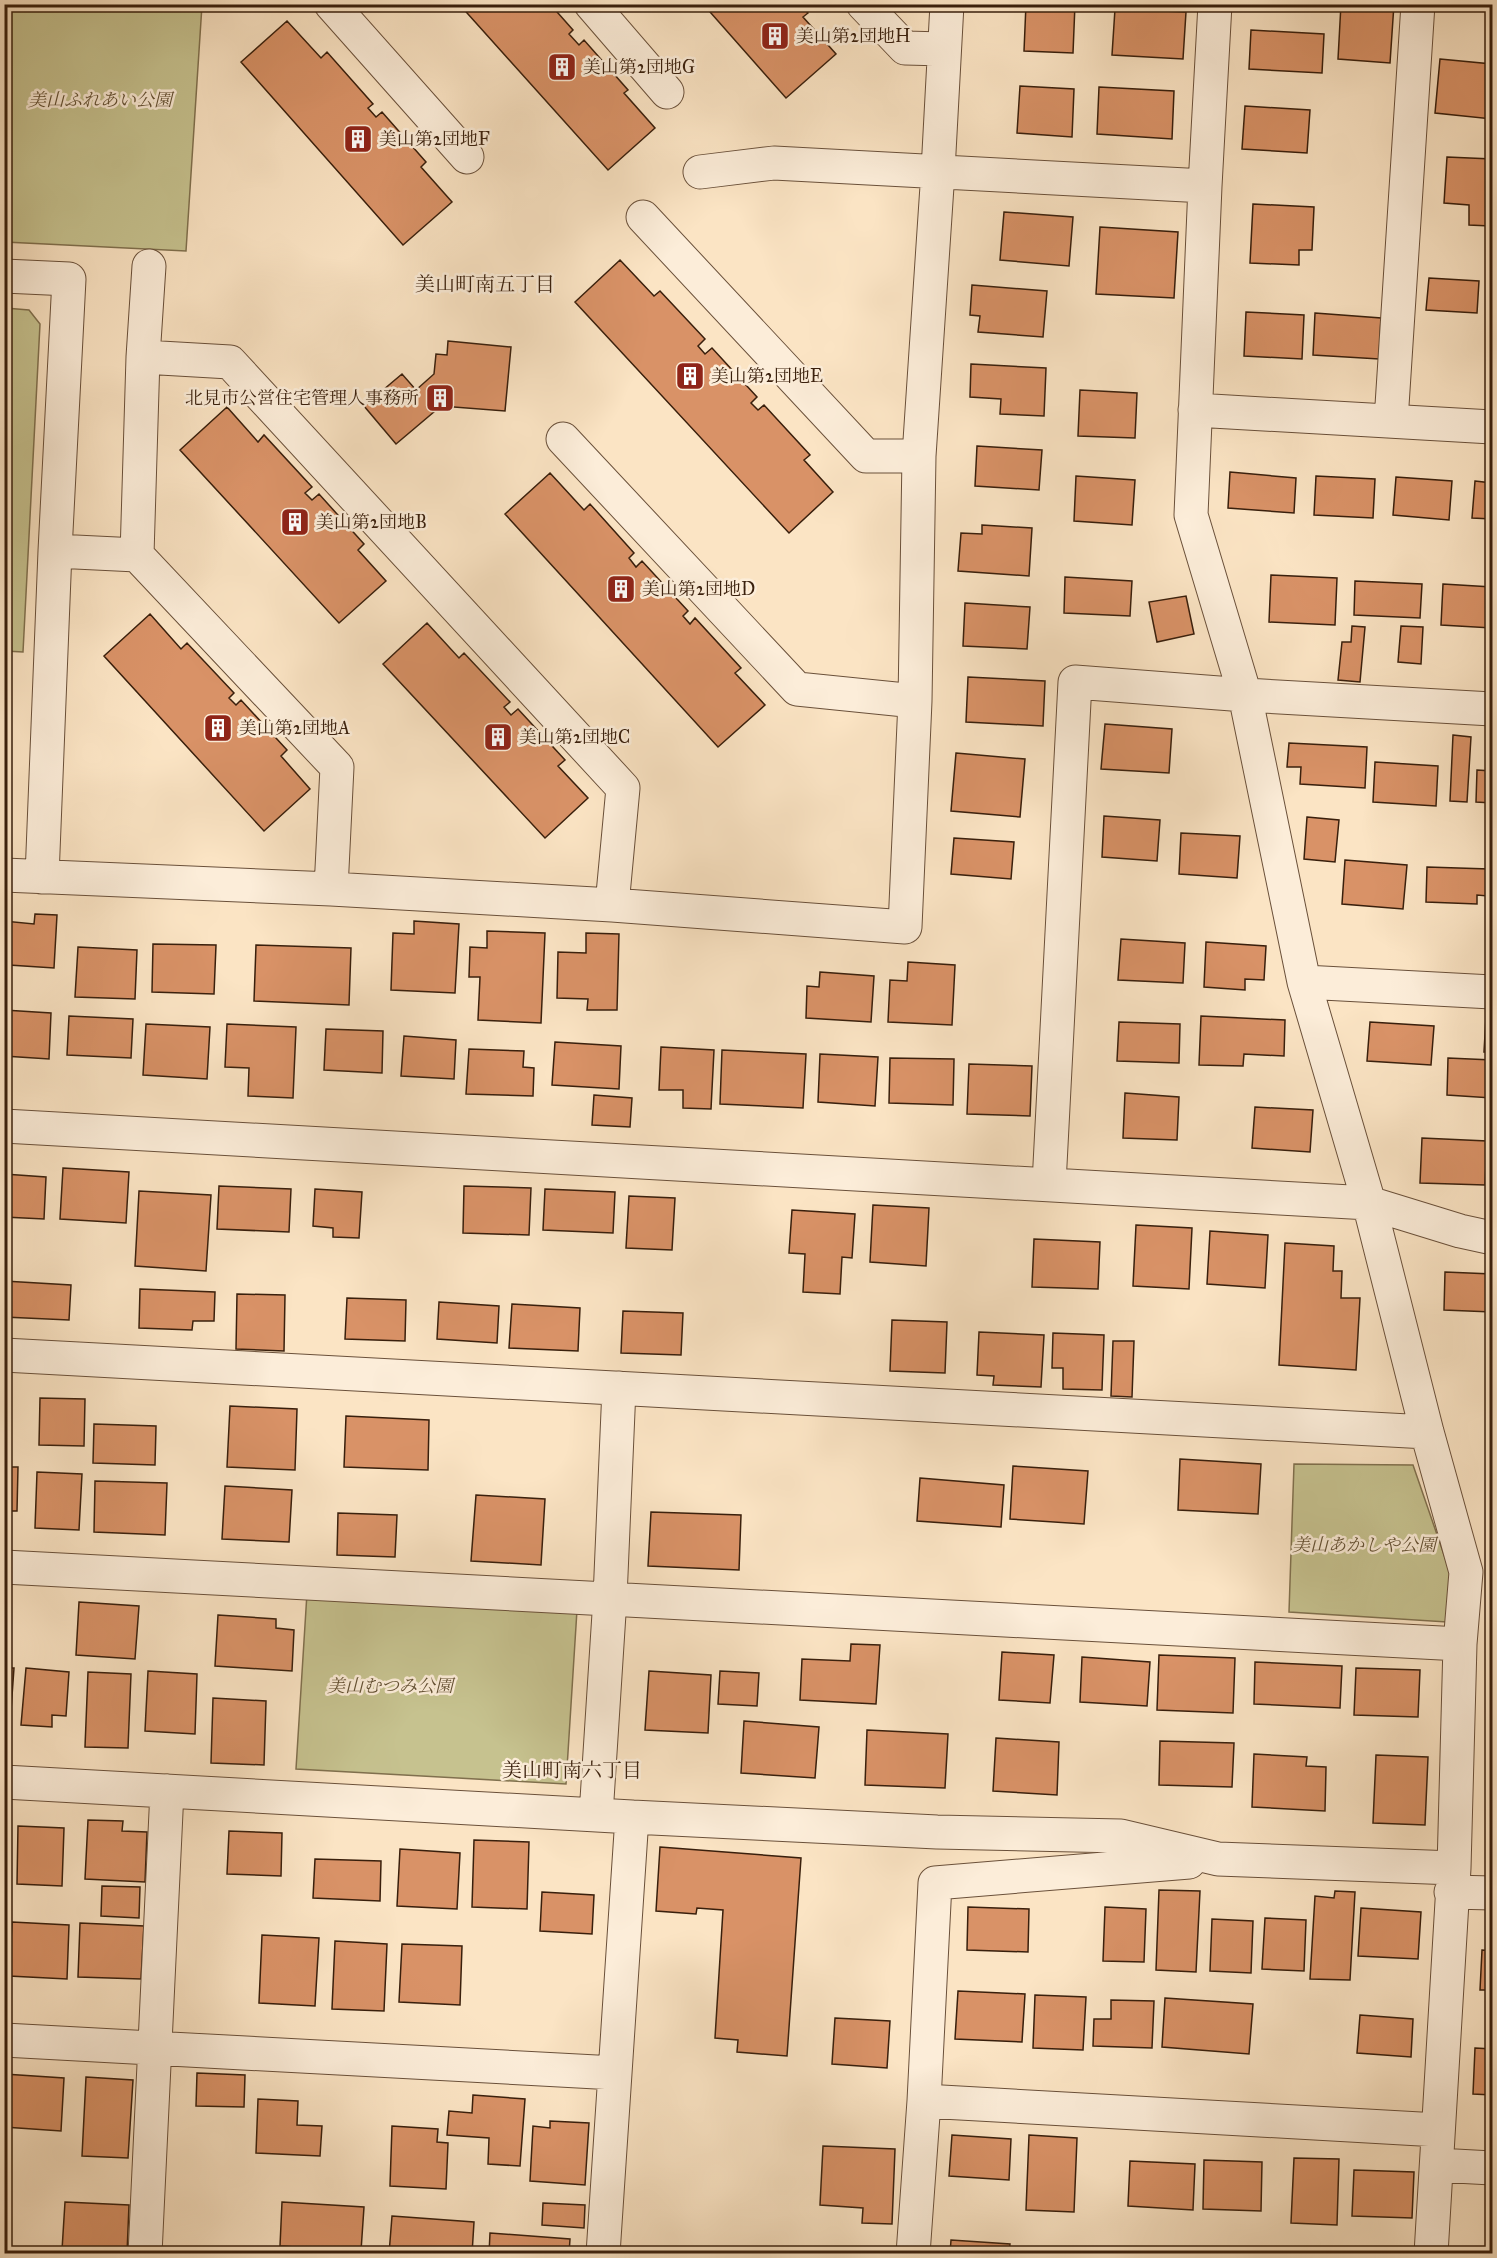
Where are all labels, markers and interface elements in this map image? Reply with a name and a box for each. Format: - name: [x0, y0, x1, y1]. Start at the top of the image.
- building icon: 美山第2団地H: [759, 20, 791, 52]
- place label: 美山第2団地H: [796, 25, 910, 47]
- building icon: 美山第2団地G: [546, 51, 578, 83]
- place label: 美山第2団地G: [583, 56, 695, 78]
- park label: 美山ふれあい公園: [28, 89, 175, 111]
- building icon: 美山第2団地F: [342, 123, 374, 155]
- place label: 美山第2団地F: [379, 128, 490, 150]
- district label: 美山町南五丁目: [415, 272, 555, 296]
- building icon: 美山第2団地E: [674, 360, 706, 392]
- place label: 美山第2団地E: [711, 365, 823, 387]
- building icon: 北見市公営住宅管理人事務所: [424, 382, 456, 414]
- place label: 北見市公営住宅管理人事務所: [185, 387, 419, 409]
- building icon: 美山第2団地B: [279, 506, 311, 538]
- place label: 美山第2団地B: [316, 511, 427, 533]
- building icon: 美山第2団地D: [605, 573, 637, 605]
- place label: 美山第2団地D: [642, 578, 755, 600]
- building icon: 美山第2団地A: [202, 712, 234, 744]
- place label: 美山第2団地A: [239, 717, 350, 739]
- building icon: 美山第2団地C: [482, 721, 514, 753]
- place label: 美山第2団地C: [519, 726, 630, 748]
- park label: 美山あかしや公園: [1292, 1534, 1439, 1556]
- park label: 美山むつみ公園: [327, 1675, 456, 1697]
- district label: 美山町南六丁目: [502, 1758, 642, 1782]

